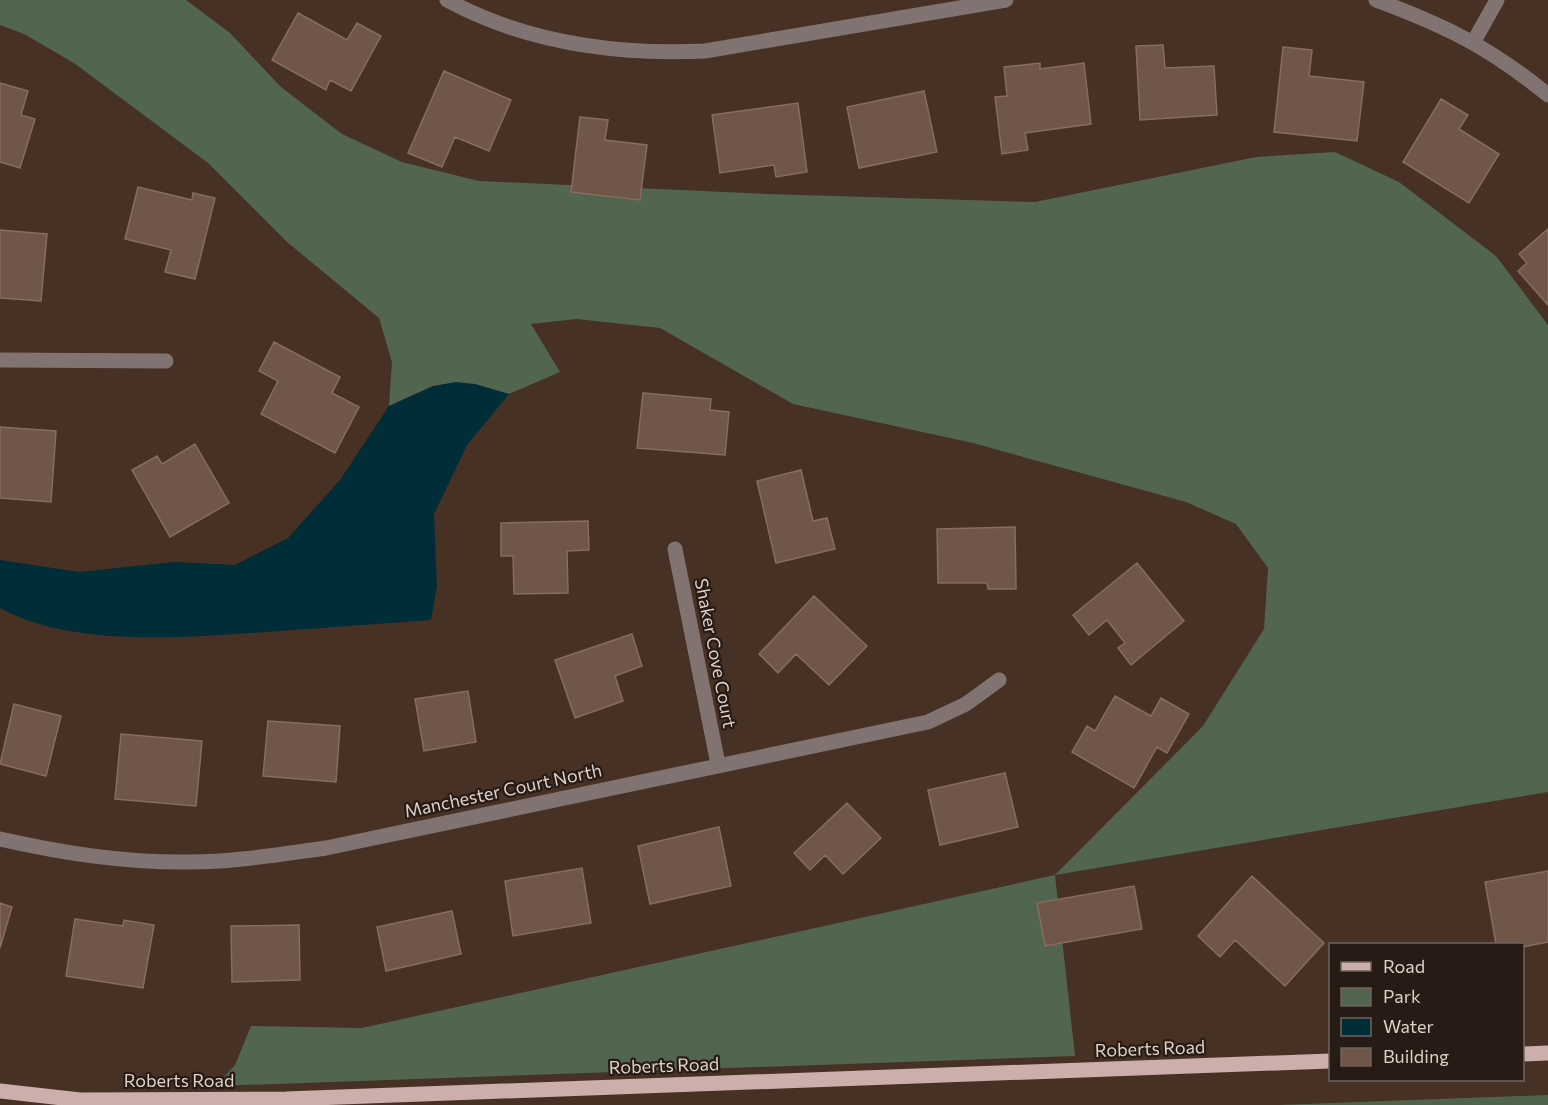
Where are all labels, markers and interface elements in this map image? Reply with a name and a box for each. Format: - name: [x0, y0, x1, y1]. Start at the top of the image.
- street label: Shaker Cove Court: [691, 576, 741, 730]
- street label: Manchester Court North: [402, 758, 604, 822]
- legend: [1329, 943, 1524, 1081]
- text: Road: [1383, 955, 1425, 977]
- text: Park: [1383, 985, 1421, 1007]
- text: Water: [1383, 1015, 1434, 1037]
- street label: Roberts Road: [1094, 1035, 1206, 1061]
- text: Building: [1383, 1045, 1449, 1067]
- street label: Roberts Road: [608, 1052, 720, 1078]
- street label: Roberts Road: [124, 1069, 234, 1091]

